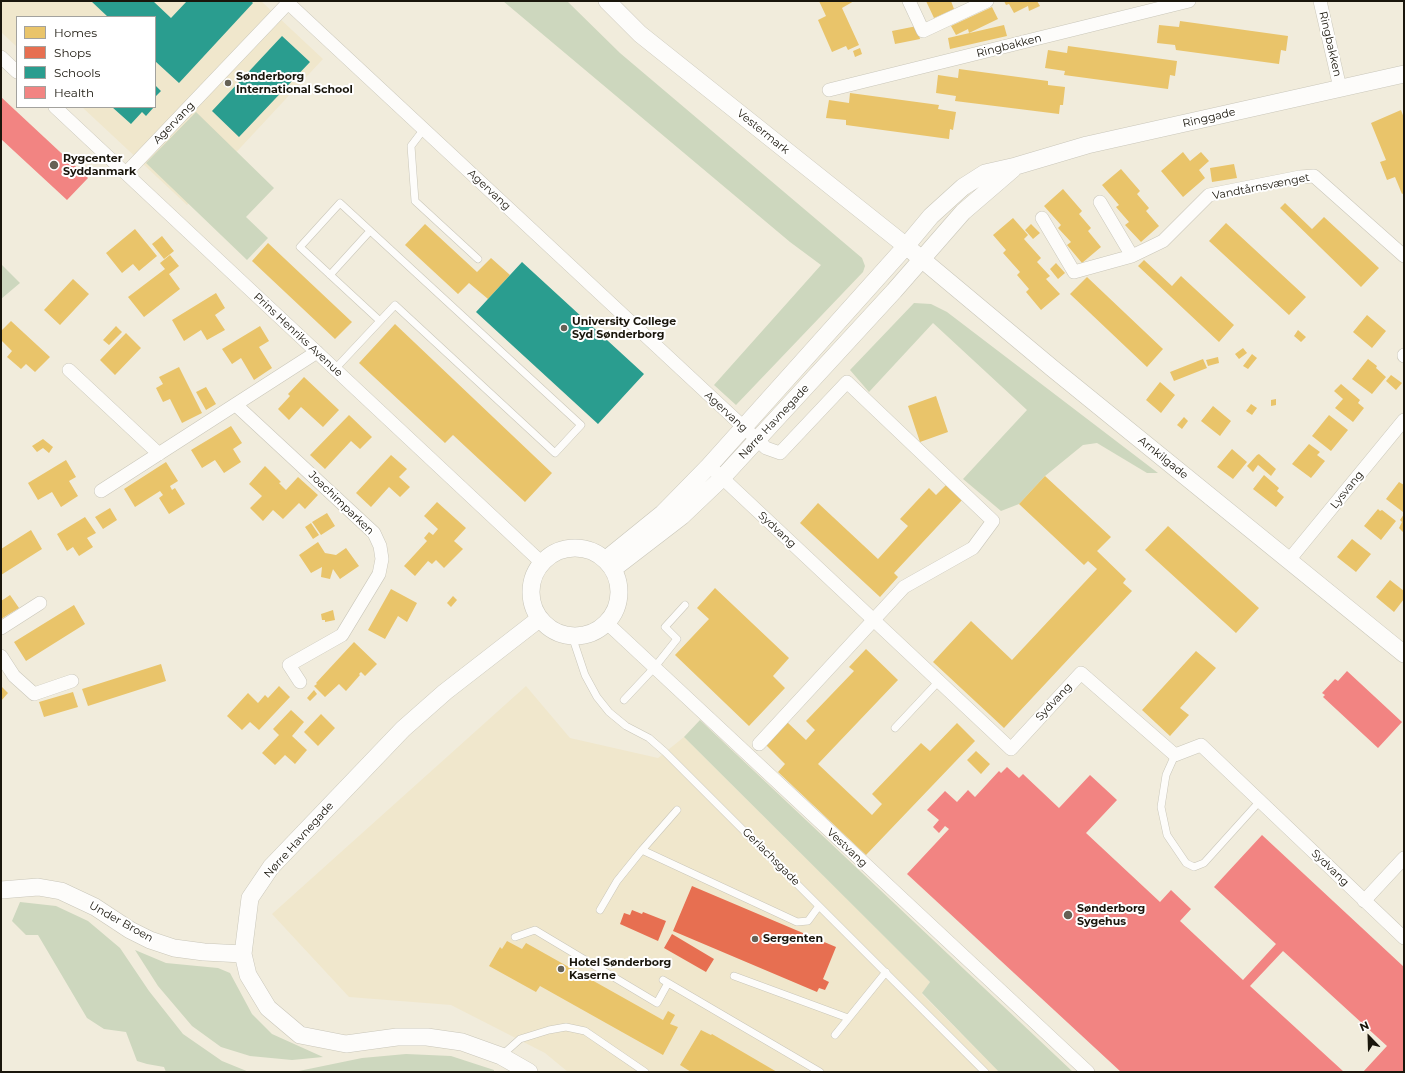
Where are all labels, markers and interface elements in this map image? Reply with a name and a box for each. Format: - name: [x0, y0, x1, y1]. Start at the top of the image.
- street label: Ringbakken: [1316, 10, 1344, 78]
- legend: [16, 16, 156, 108]
- text: Homes: [54, 25, 97, 40]
- street label: Ringbakken: [975, 32, 1043, 60]
- text: Shops: [54, 45, 91, 60]
- text: Schools: [54, 65, 100, 80]
- place label: Sønderborg International School: [236, 70, 353, 96]
- marker: Sønderborg International School: [223, 78, 233, 88]
- text: Health: [54, 85, 94, 100]
- street label: Agervang: [151, 99, 197, 147]
- street label: Ringgade: [1181, 105, 1237, 131]
- street label: Vestermark: [734, 107, 792, 157]
- place label: Rygcenter Syddanmark: [63, 152, 136, 178]
- marker: Rygcenter Syddanmark: [48, 159, 60, 171]
- street label: Agervang: [465, 167, 513, 213]
- street label: Vandtårnsvænget: [1211, 171, 1311, 203]
- street label: Prins Henriks Avenue: [251, 290, 345, 380]
- place label: University College Syd Sønderborg: [572, 315, 676, 341]
- marker: University College Syd Sønderborg: [559, 323, 569, 333]
- street label: Nørre Havnegade: [736, 382, 812, 462]
- street label: Agervang: [702, 389, 750, 435]
- street label: Arnkilgade: [1135, 434, 1191, 482]
- street label: Joachimparken: [306, 468, 376, 538]
- street label: Lysvang: [1328, 468, 1366, 512]
- street label: Sydvang: [755, 509, 799, 551]
- street label: Sydvang: [1033, 680, 1075, 724]
- street label: Nørre Havnegade: [261, 799, 337, 881]
- street label: Gerlachsgade: [739, 825, 803, 889]
- street label: Vestvang: [824, 826, 870, 870]
- street label: Sydvang: [1308, 847, 1352, 889]
- street label: Under Broen: [87, 899, 155, 945]
- place label: Sønderborg Sygehus: [1077, 902, 1145, 928]
- marker: Sønderborg Sygehus: [1062, 909, 1074, 921]
- place label: Sergenten: [763, 932, 823, 946]
- marker: Sergenten: [750, 934, 760, 944]
- place label: Hotel Sønderborg Kaserne: [569, 956, 671, 982]
- marker: Hotel Sønderborg Kaserne: [556, 964, 566, 974]
- north arrow: [1349, 1017, 1389, 1057]
- text: N: [1357, 1018, 1371, 1034]

